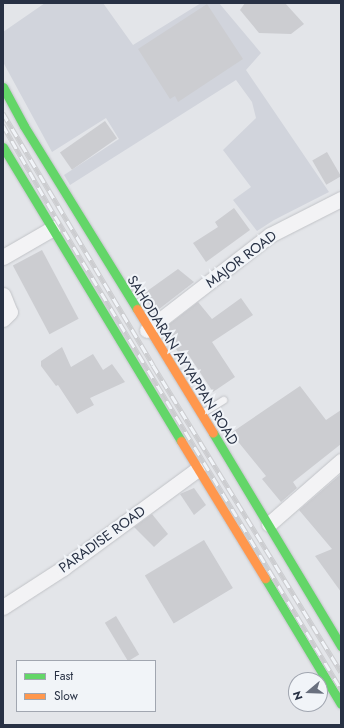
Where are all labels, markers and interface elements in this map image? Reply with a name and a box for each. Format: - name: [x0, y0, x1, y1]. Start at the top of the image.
- street label: MAJOR ROAD: [202, 227, 280, 291]
- street label: SAHODARAN AYYAPPAN ROAD: [124, 272, 242, 448]
- street label: PARADISE ROAD: [55, 502, 149, 576]
- legend: [16, 660, 156, 712]
- text: Fast: [54, 667, 73, 685]
- north arrow: [288, 672, 328, 712]
- text: Slow: [54, 687, 78, 705]
- text: N: [289, 689, 307, 702]

